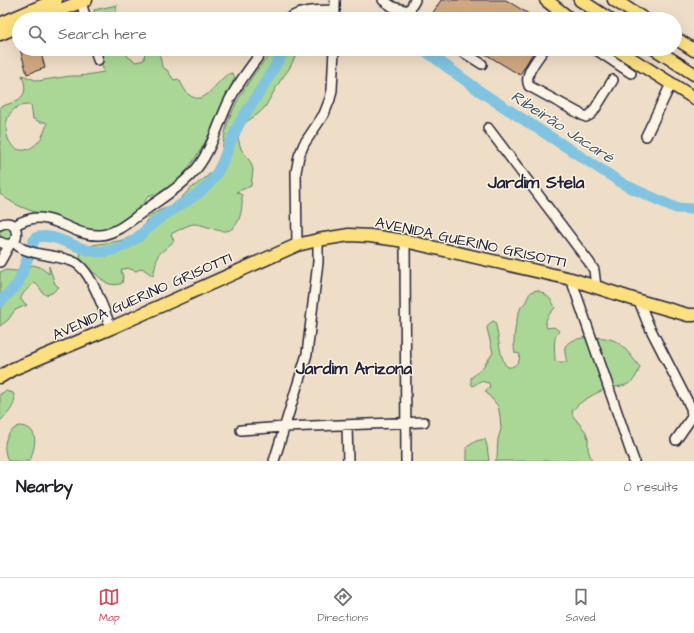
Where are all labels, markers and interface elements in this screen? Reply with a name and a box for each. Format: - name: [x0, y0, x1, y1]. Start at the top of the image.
- search box: [12, 12, 682, 56]
- icon: search: [26, 23, 48, 45]
- text: Search here: [58, 24, 147, 45]
- water label: Ribeirão Jacaré: [507, 85, 619, 169]
- district label: Jardim Stela: [487, 171, 585, 195]
- street label: AVENIDA GUERINO GRISOTTI: [373, 212, 568, 273]
- street label: AVENIDA GUERINO GRISOTTI: [49, 247, 236, 346]
- district label: Jardim Arizona: [295, 357, 413, 381]
- text: Nearby: [16, 475, 73, 499]
- text: 0 results: [623, 478, 678, 496]
- tab: Map: [98, 586, 120, 625]
- tab: Directions: [317, 586, 369, 625]
- tab: Saved: [566, 586, 596, 625]

